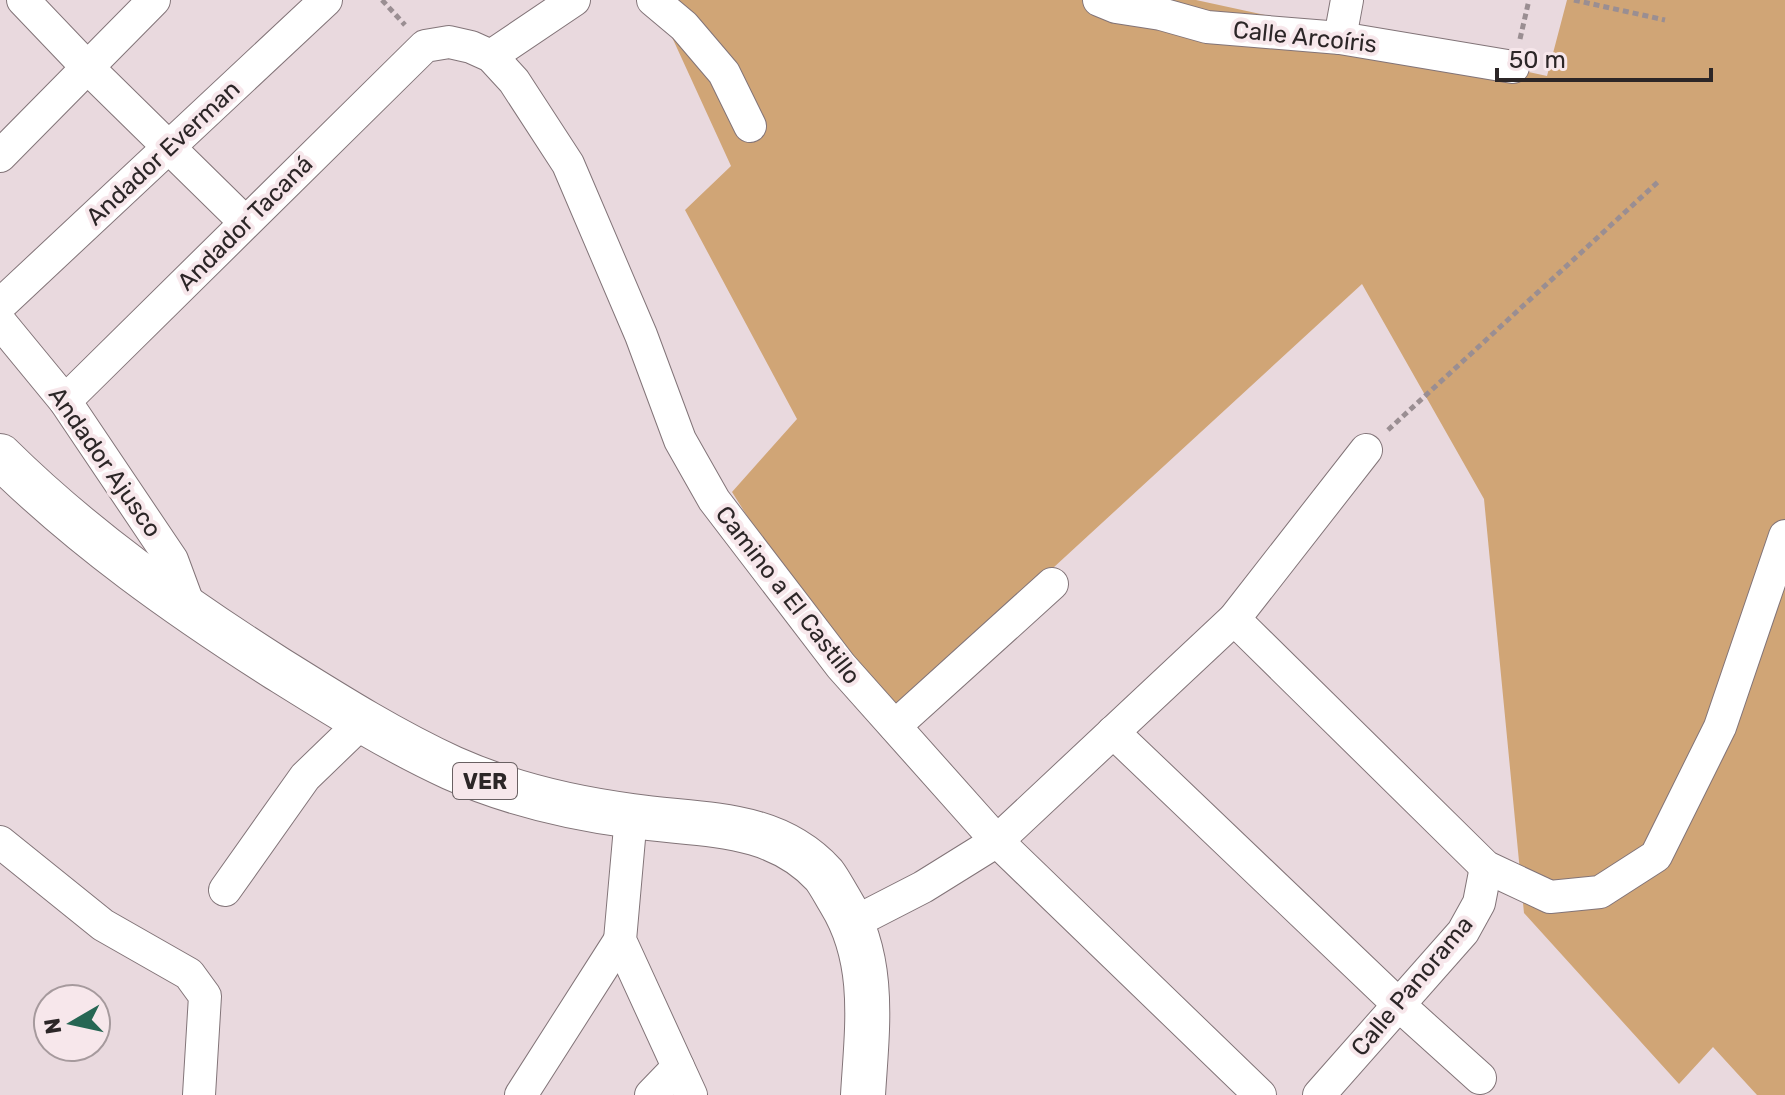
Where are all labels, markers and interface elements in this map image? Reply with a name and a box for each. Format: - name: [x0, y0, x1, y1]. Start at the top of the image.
- street label: Calle Arcoíris: [1232, 16, 1378, 58]
- scale bar: [1497, 32, 1711, 82]
- text: 50 m: [1509, 46, 1566, 74]
- street label: Andador Everman: [81, 75, 245, 231]
- street label: Andador Tacaná: [172, 150, 318, 296]
- street label: Andador Ajusco: [43, 382, 167, 542]
- street label: Camino a El Castillo: [710, 500, 866, 690]
- road number: VER: [453, 763, 517, 799]
- street label: Calle Panorama: [1345, 910, 1479, 1062]
- north arrow: [32, 983, 112, 1063]
- text: N: [38, 1016, 67, 1036]

